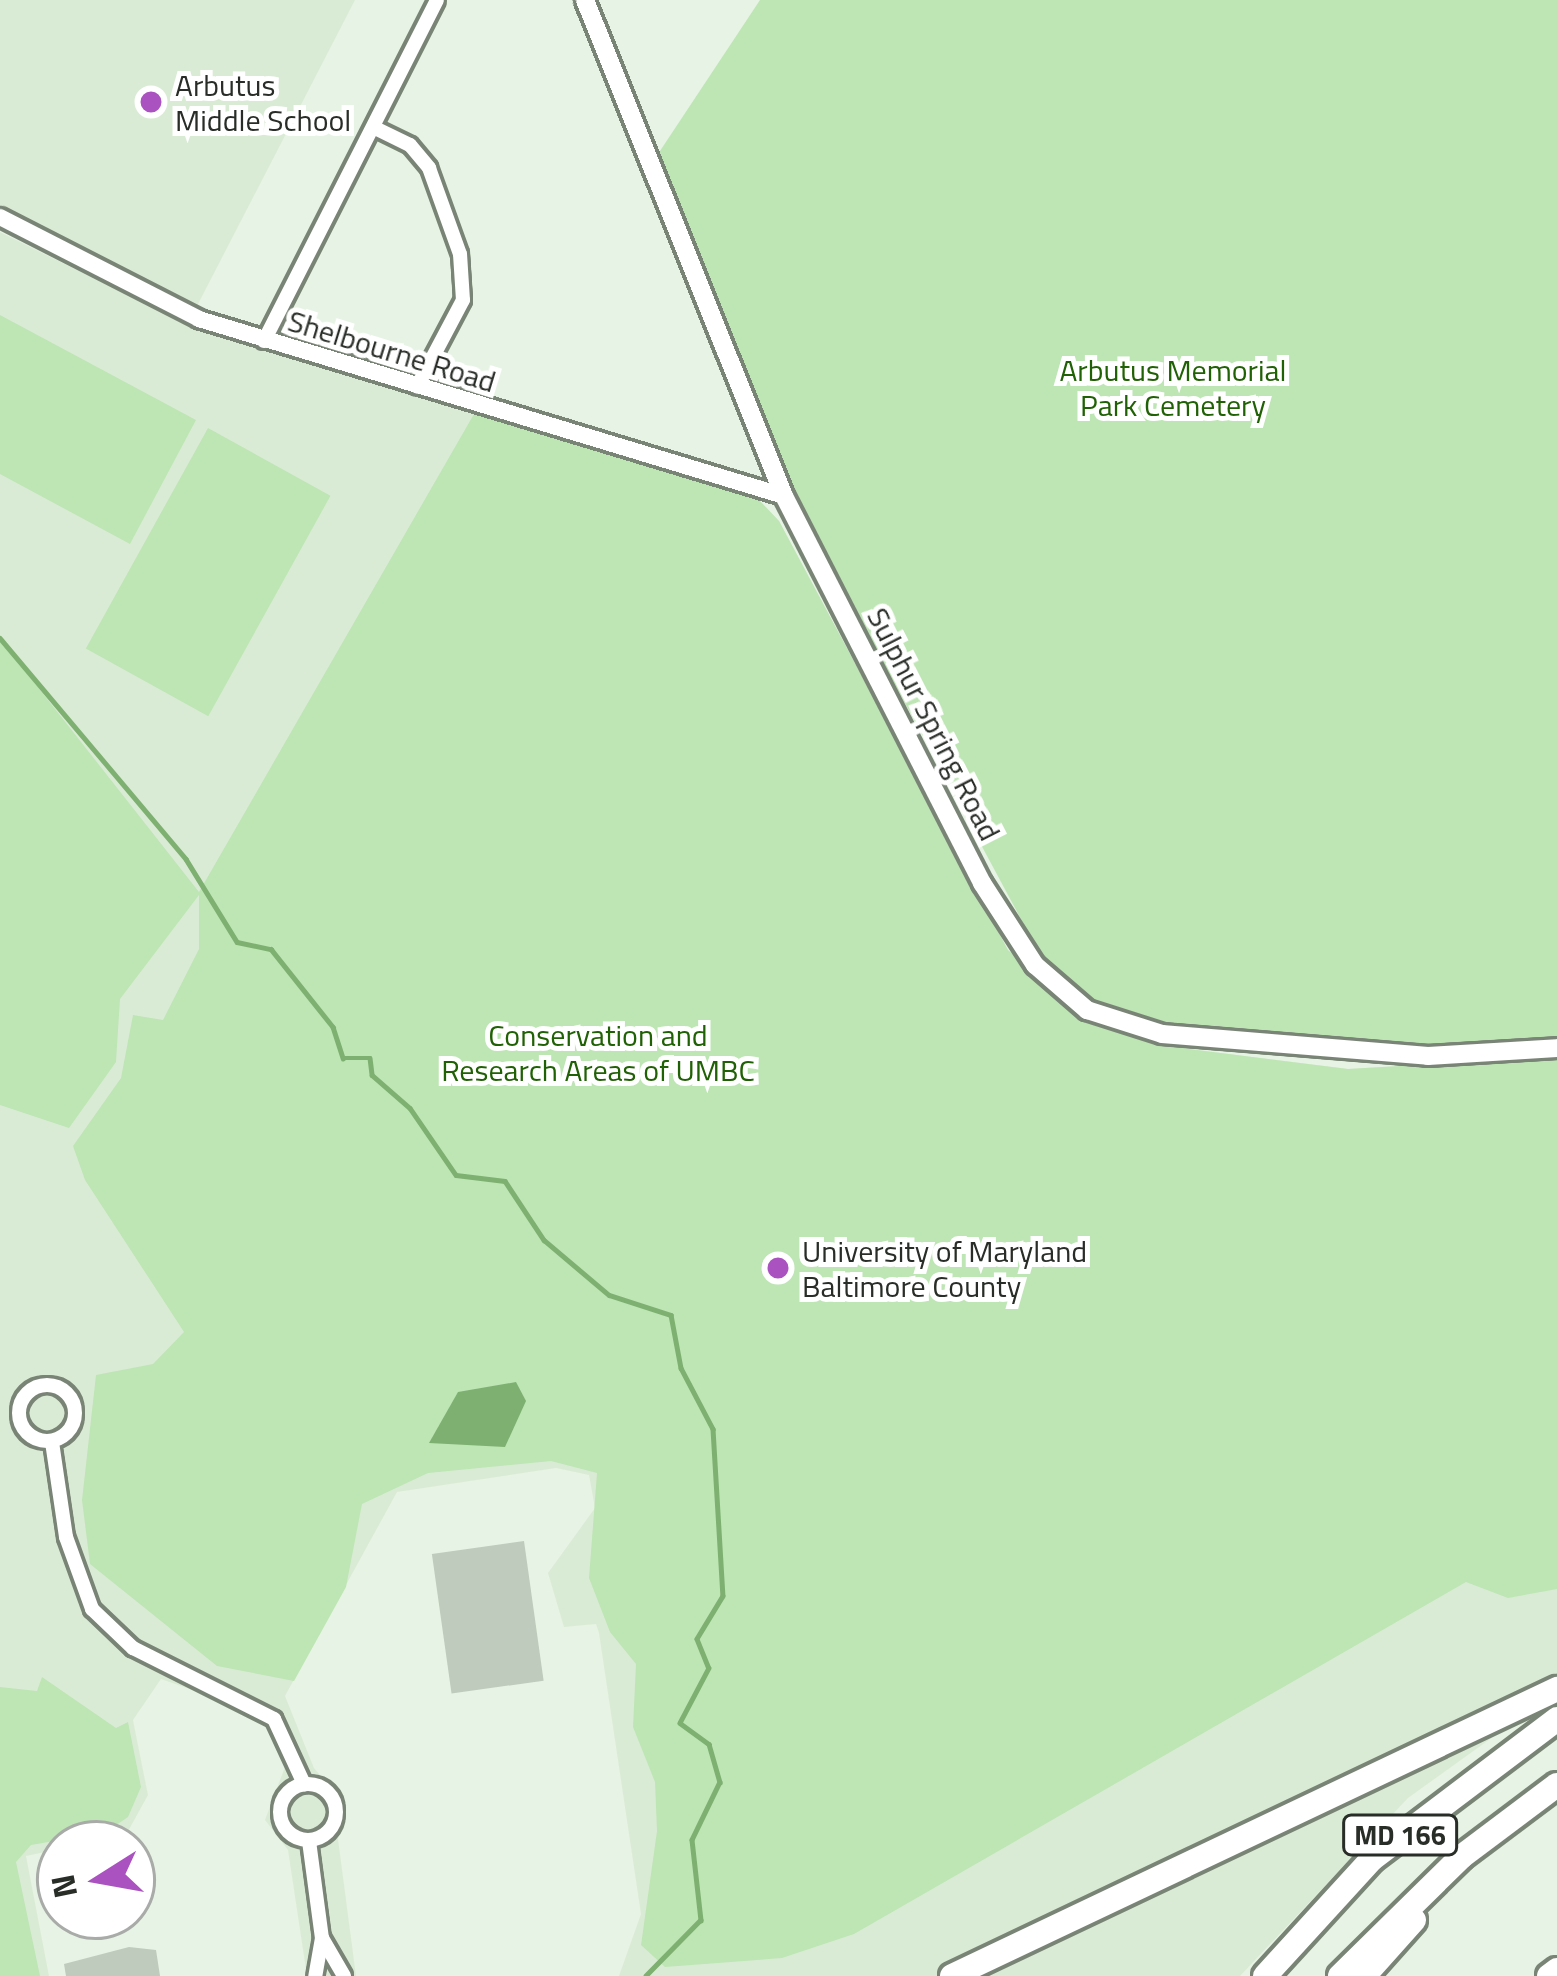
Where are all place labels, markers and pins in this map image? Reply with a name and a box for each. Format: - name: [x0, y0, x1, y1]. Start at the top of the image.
- place label: Arbutus Middle School: [175, 67, 351, 138]
- marker: Arbutus Middle School: [138, 89, 164, 115]
- place label: University of Maryland Baltimore County: [802, 1233, 1087, 1304]
- marker: University of Maryland Baltimore County: [765, 1255, 791, 1281]

